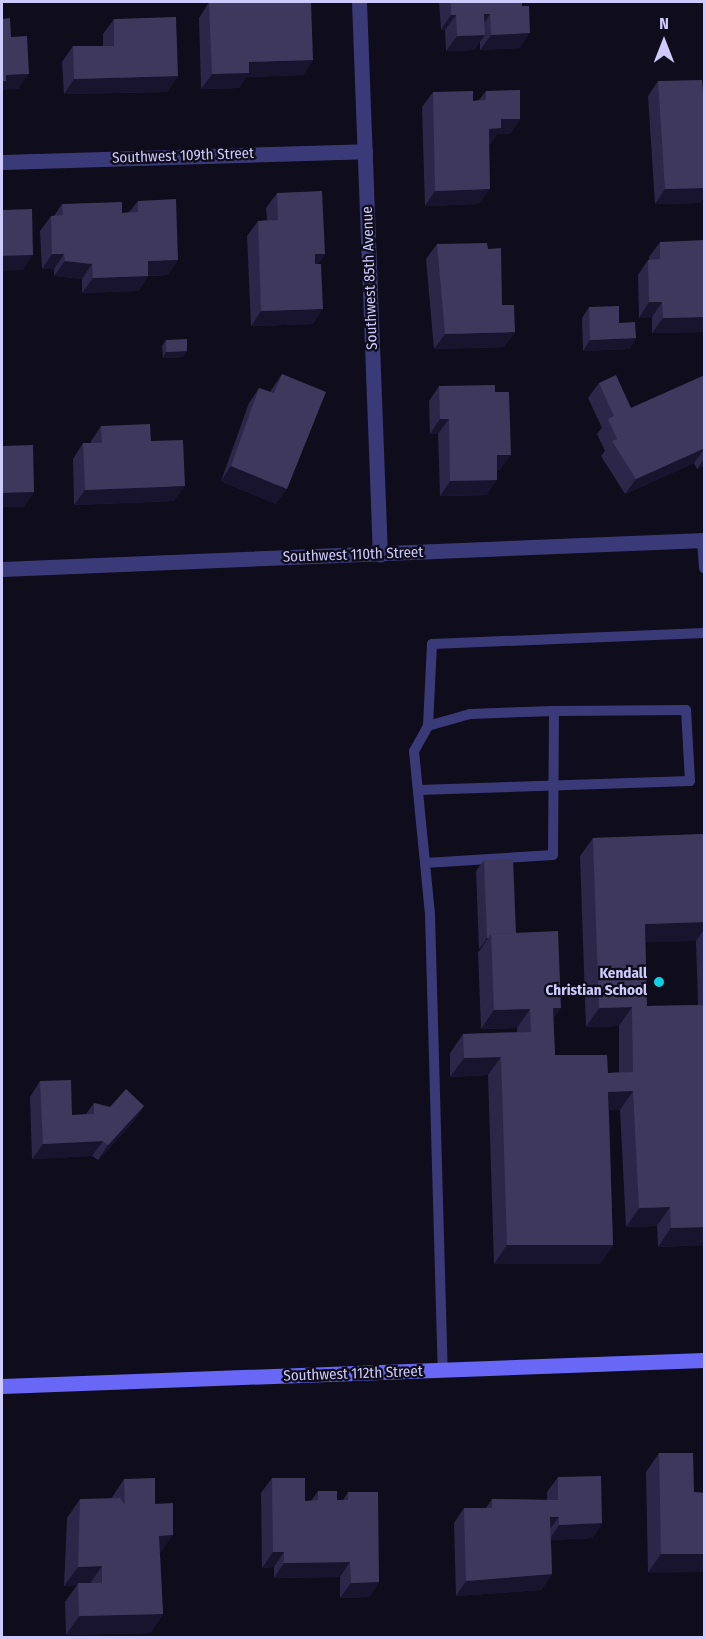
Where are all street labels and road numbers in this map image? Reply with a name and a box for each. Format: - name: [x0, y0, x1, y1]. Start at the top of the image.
- street label: Southwest 109th Street: [112, 145, 254, 167]
- street label: Southwest 85th Avenue: [358, 206, 382, 350]
- street label: Southwest 110th Street: [282, 544, 424, 566]
- street label: Southwest 112th Street: [283, 1363, 423, 1385]

